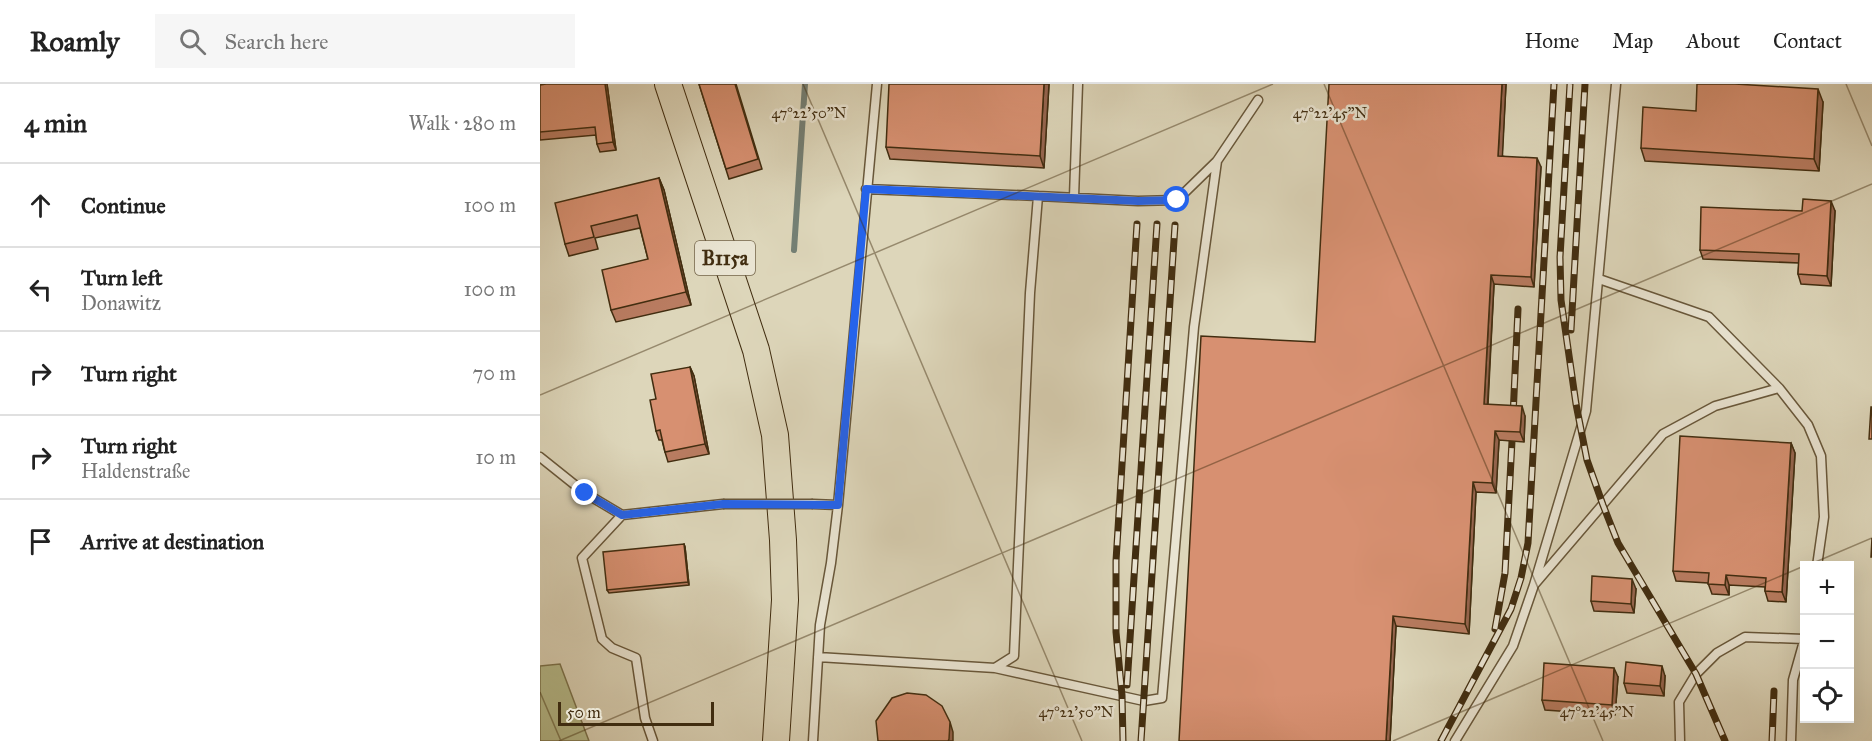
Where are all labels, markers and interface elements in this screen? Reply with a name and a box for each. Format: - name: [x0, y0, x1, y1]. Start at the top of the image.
- search box: [155, 14, 575, 68]
- text: Roamly: [30, 24, 119, 59]
- icon: search: [176, 25, 209, 58]
- text: Search here: [224, 28, 328, 55]
- text: Home: [1524, 28, 1579, 54]
- text: Map: [1612, 28, 1653, 54]
- text: About: [1686, 28, 1740, 54]
- text: Contact: [1773, 28, 1842, 54]
- text: 47°22'50"N: [771, 104, 847, 122]
- text: 47°22'45"N: [1293, 104, 1368, 122]
- text: 4 min: [24, 107, 87, 139]
- text: Walk · 280 m: [409, 111, 516, 135]
- route start: [1163, 186, 1189, 212]
- icon: ahead: [24, 189, 57, 222]
- text: Continue: [81, 192, 166, 219]
- text: 100 m: [464, 193, 516, 217]
- road number: B115a: [695, 241, 755, 275]
- text: Turn left: [81, 264, 163, 291]
- icon: left: [24, 273, 57, 306]
- text: 100 m: [464, 277, 516, 301]
- text: Donawitz: [81, 291, 161, 315]
- icon: right: [24, 357, 57, 390]
- text: Turn right: [81, 360, 177, 387]
- text: 70 m: [473, 361, 516, 385]
- text: Turn right: [81, 432, 177, 459]
- icon: right: [24, 441, 57, 474]
- text: 10 m: [475, 445, 516, 469]
- text: Haldenstraße: [81, 459, 190, 483]
- route end: [571, 479, 597, 505]
- icon: arrive: [24, 525, 57, 558]
- text: Arrive at destination: [81, 528, 264, 555]
- map controls: [1800, 561, 1854, 723]
- button: +: [1800, 561, 1854, 615]
- button: −: [1800, 615, 1854, 669]
- button: locate: [1800, 669, 1854, 723]
- scale bar: [558, 699, 714, 726]
- text: 50 m: [567, 703, 601, 722]
- text: 47°22'50"N: [1038, 703, 1114, 721]
- text: 47°22'45"N: [1560, 703, 1635, 721]

